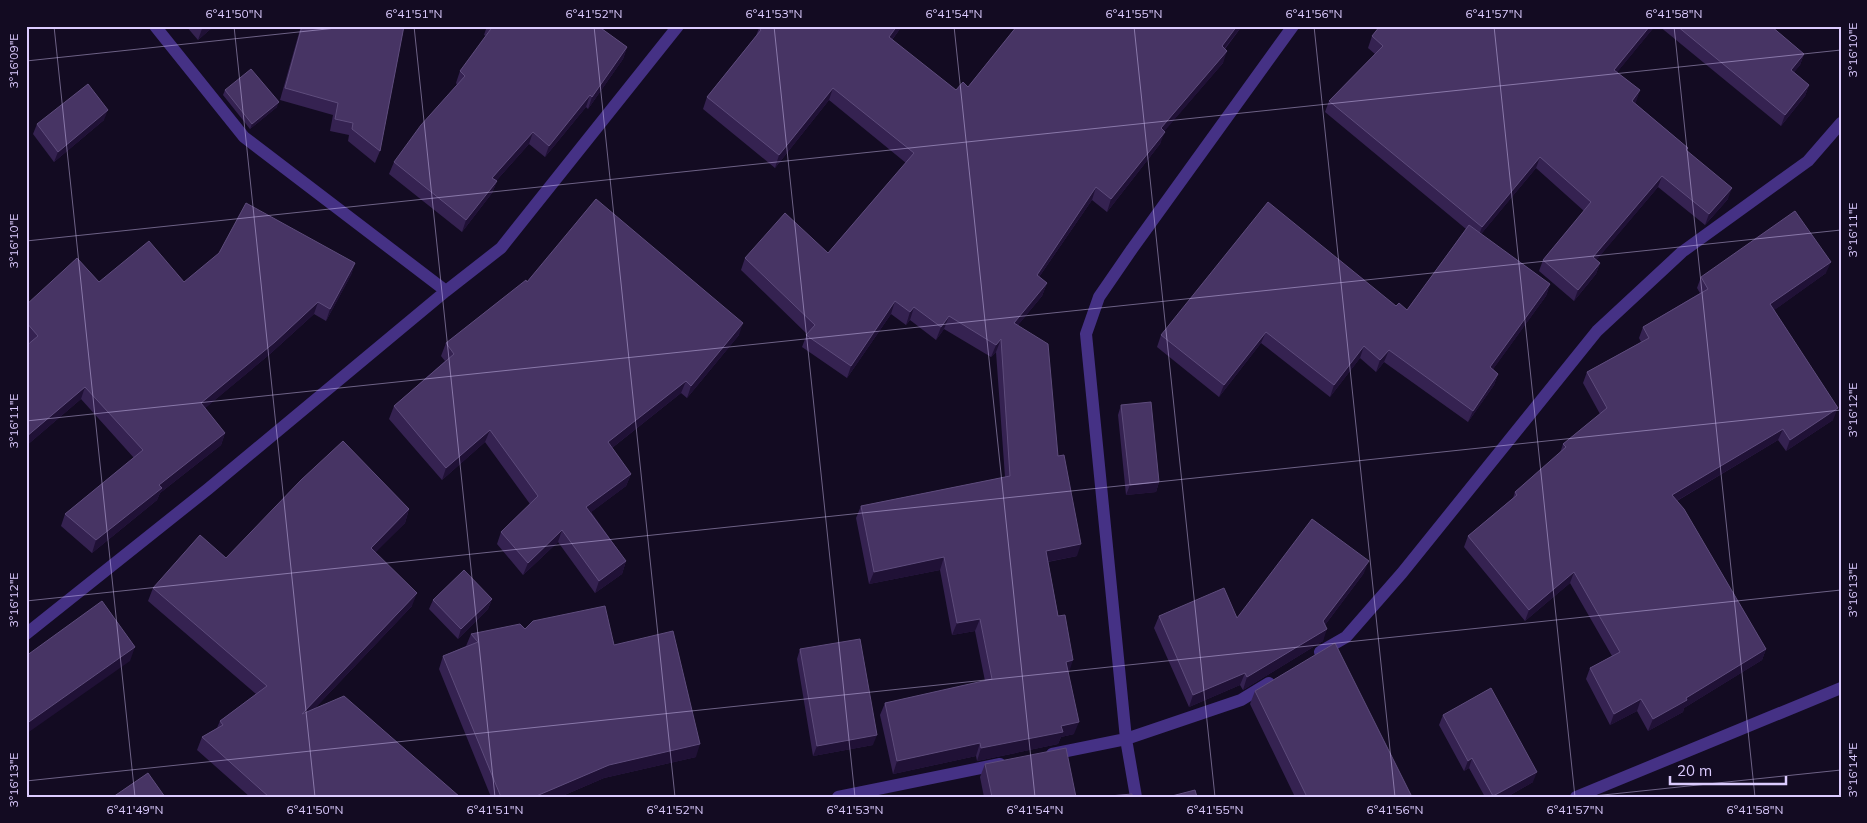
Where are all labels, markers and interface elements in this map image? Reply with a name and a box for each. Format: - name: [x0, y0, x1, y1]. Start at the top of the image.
- text: 6°41'50"N: [206, 6, 262, 21]
- text: 6°41'51"N: [386, 6, 442, 21]
- text: 6°41'52"N: [566, 6, 622, 21]
- text: 6°41'53"N: [746, 6, 802, 21]
- text: 6°41'54"N: [926, 6, 982, 21]
- text: 6°41'55"N: [1106, 6, 1162, 21]
- text: 6°41'56"N: [1286, 6, 1342, 21]
- text: 6°41'57"N: [1466, 6, 1522, 21]
- text: 6°41'58"N: [1646, 6, 1702, 21]
- text: 3°16'10"E: [1845, 23, 1860, 77]
- text: 3°16'09"E: [6, 34, 21, 88]
- text: 3°16'11"E: [1845, 203, 1860, 257]
- text: 3°16'10"E: [6, 214, 21, 268]
- text: 3°16'12"E: [1845, 383, 1860, 437]
- text: 3°16'11"E: [6, 394, 21, 448]
- text: 3°16'13"E: [1845, 563, 1860, 617]
- text: 3°16'12"E: [6, 573, 21, 627]
- text: 3°16'14"E: [1845, 743, 1860, 797]
- text: 3°16'13"E: [6, 753, 21, 807]
- scale bar: [1670, 753, 1786, 785]
- text: 20 m: [1677, 761, 1712, 780]
- text: 6°41'49"N: [107, 802, 163, 817]
- text: 6°41'50"N: [287, 802, 343, 817]
- text: 6°41'51"N: [467, 802, 523, 817]
- text: 6°41'52"N: [647, 802, 703, 817]
- text: 6°41'53"N: [827, 802, 883, 817]
- text: 6°41'54"N: [1007, 802, 1063, 817]
- text: 6°41'55"N: [1187, 802, 1243, 817]
- text: 6°41'56"N: [1367, 802, 1423, 817]
- text: 6°41'57"N: [1547, 802, 1603, 817]
- text: 6°41'58"N: [1727, 802, 1783, 817]

